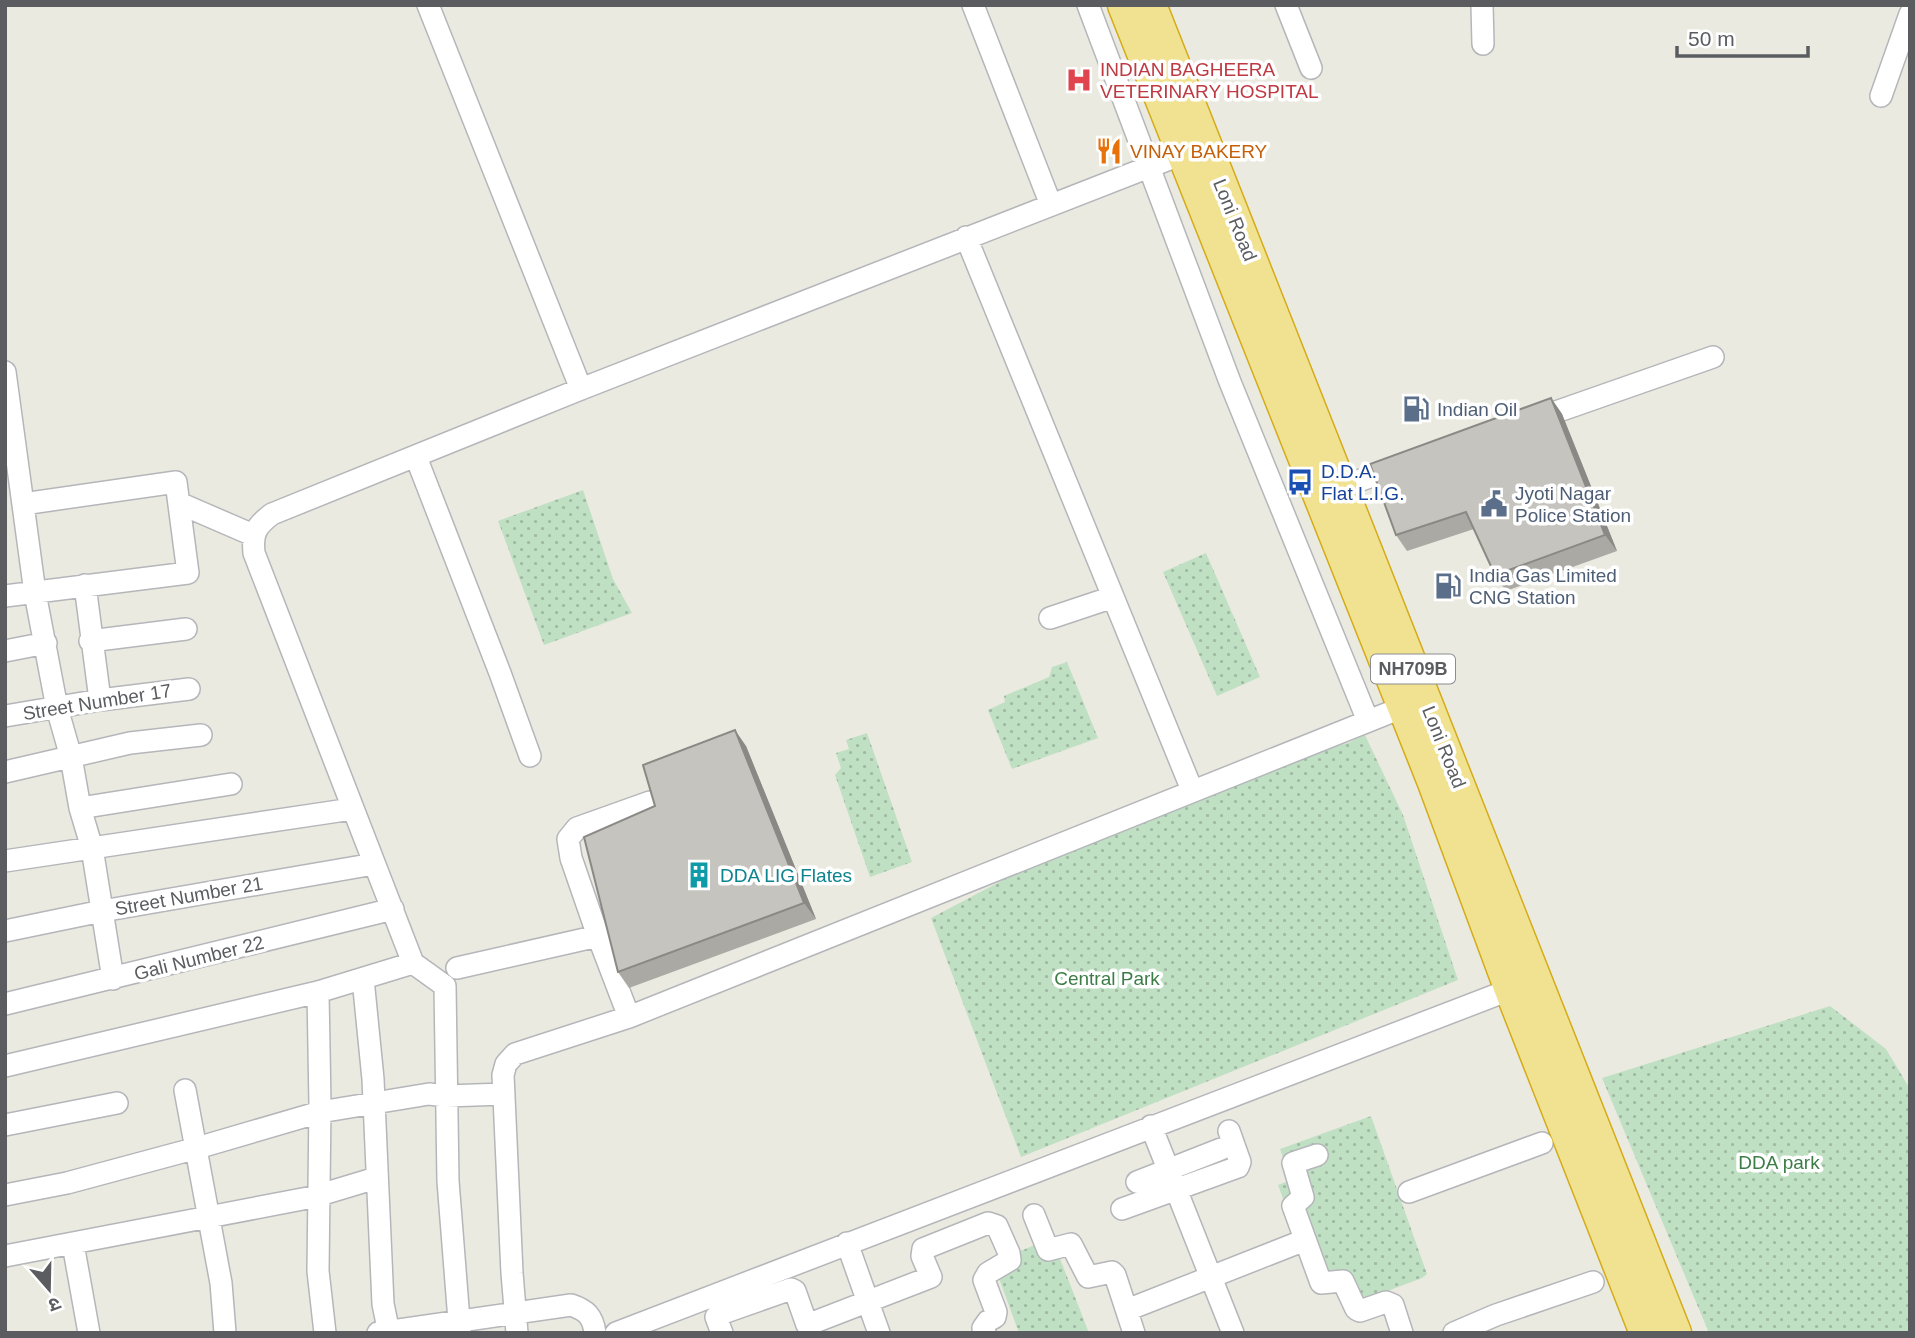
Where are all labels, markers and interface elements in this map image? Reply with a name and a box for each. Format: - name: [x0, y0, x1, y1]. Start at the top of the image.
- scale bar: [1677, 14, 1808, 58]
- text: 50 m: [1688, 27, 1735, 50]
- place label: INDIAN BAGHEERA VETERINARY HOSPITAL: [1100, 59, 1319, 102]
- hospital icon: INDIAN BAGHEERA VETERINARY HOSPITAL: [1064, 65, 1094, 95]
- restaurant icon: VINAY BAKERY: [1094, 136, 1124, 166]
- place label: VINAY BAKERY: [1130, 141, 1268, 162]
- street label: Loni Road: [1209, 176, 1261, 264]
- fuel station icon: Indian Oil: [1401, 394, 1431, 424]
- place label: Indian Oil: [1437, 399, 1517, 420]
- place label: D.D.A. Flat L.I.G.: [1321, 461, 1404, 504]
- bus stop icon: D.D.A. Flat L.I.G.: [1285, 467, 1315, 497]
- place label: Jyoti Nagar Police Station: [1515, 483, 1631, 526]
- public building icon: Jyoti Nagar Police Station: [1479, 489, 1509, 519]
- place label: India Gas Limited CNG Station: [1469, 565, 1617, 608]
- fuel station icon: India Gas Limited CNG Station: [1433, 571, 1463, 601]
- road number: NH709B: [1371, 654, 1455, 684]
- street label: Street Number 17: [21, 680, 173, 724]
- street label: Loni Road: [1418, 703, 1470, 791]
- building icon: DDA LIG Flates: [684, 860, 714, 890]
- place label: DDA LIG Flates: [720, 865, 852, 886]
- street label: Street Number 21: [113, 873, 265, 919]
- street label: Gali Number 22: [132, 932, 266, 984]
- park label: Central Park: [1054, 968, 1160, 989]
- park label: DDA park: [1738, 1152, 1820, 1173]
- north arrow: [14, 1254, 84, 1324]
- text: उ: [45, 1293, 63, 1317]

